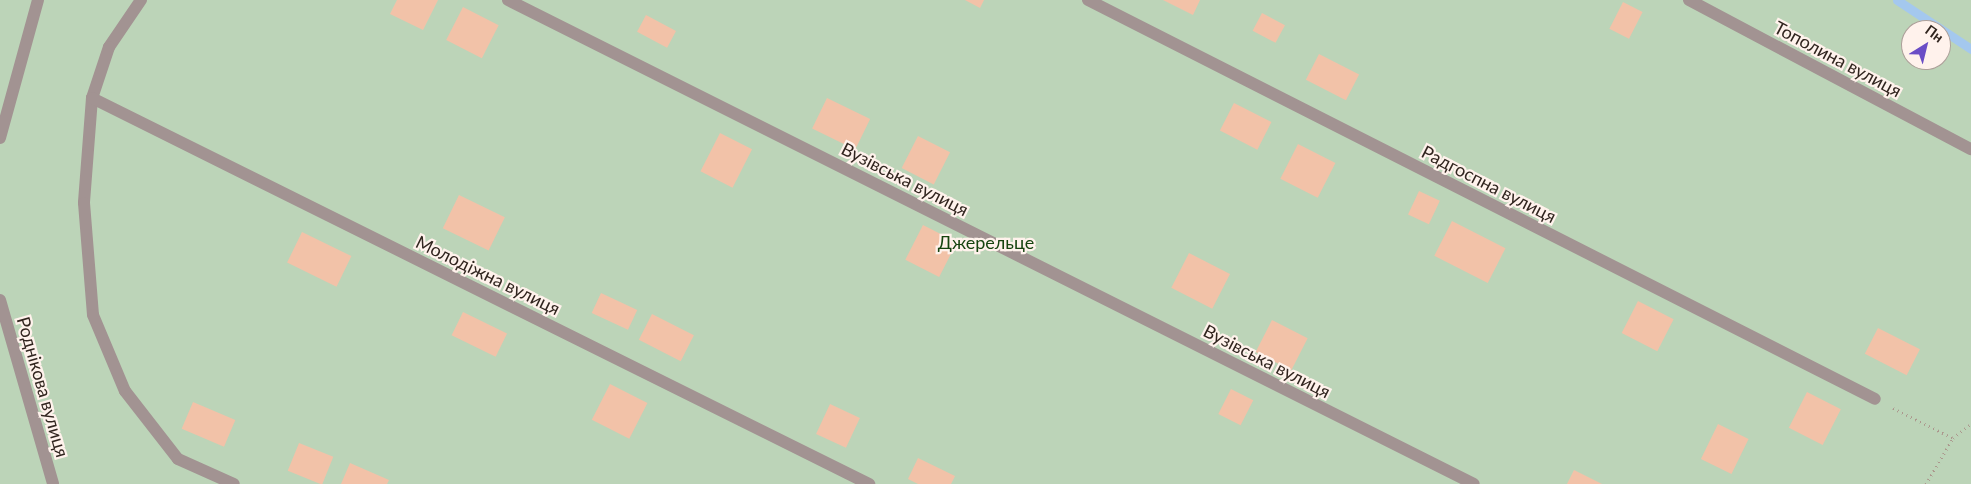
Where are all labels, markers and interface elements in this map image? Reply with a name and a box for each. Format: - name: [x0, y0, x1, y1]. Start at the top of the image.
- street label: Тополина вулиця: [1771, 16, 1905, 102]
- north arrow: [1901, 20, 1951, 70]
- text: Пн: [1922, 21, 1947, 46]
- street label: Вузівська вулиця: [838, 138, 972, 220]
- street label: Радгоспна вулиця: [1418, 141, 1560, 227]
- street label: Молодіжна вулиця: [412, 231, 564, 319]
- park label: Джерельце: [938, 231, 1034, 253]
- street label: Роднікова вулиця: [13, 314, 73, 460]
- street label: Вузівська вулиця: [1200, 320, 1334, 402]

